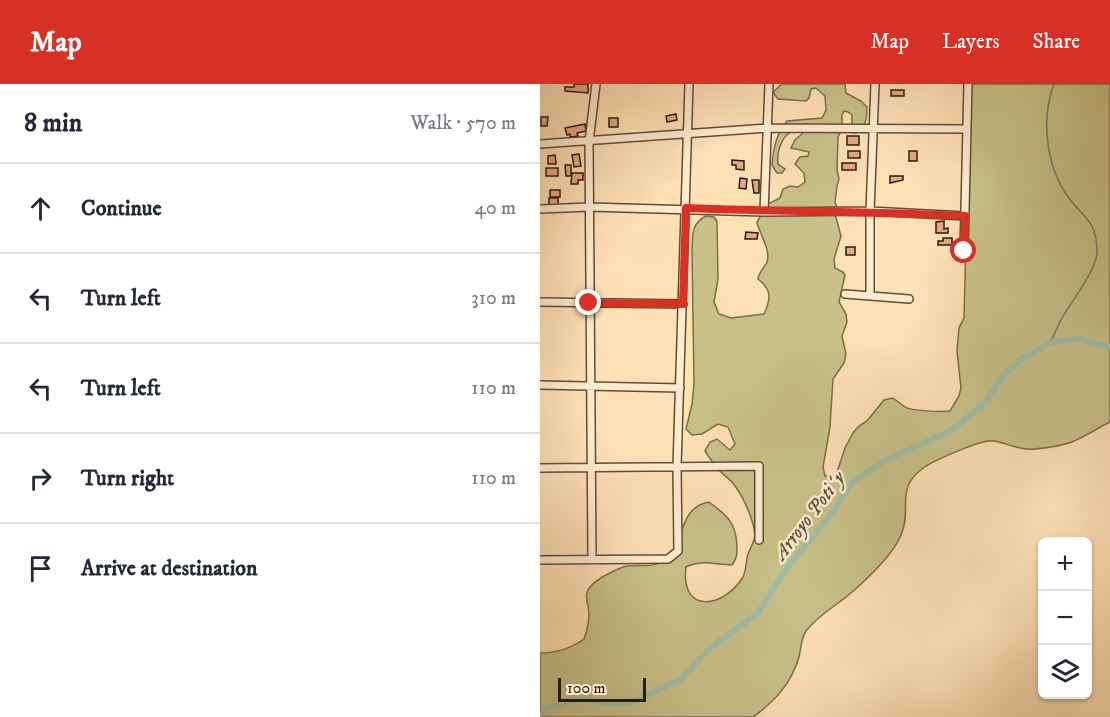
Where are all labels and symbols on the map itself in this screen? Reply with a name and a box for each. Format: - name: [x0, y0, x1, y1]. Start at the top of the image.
- route start: [950, 237, 976, 263]
- route end: [575, 289, 601, 315]
- water label: Arroyo Poti´y: [767, 466, 852, 567]
- scale bar: [558, 675, 646, 702]

